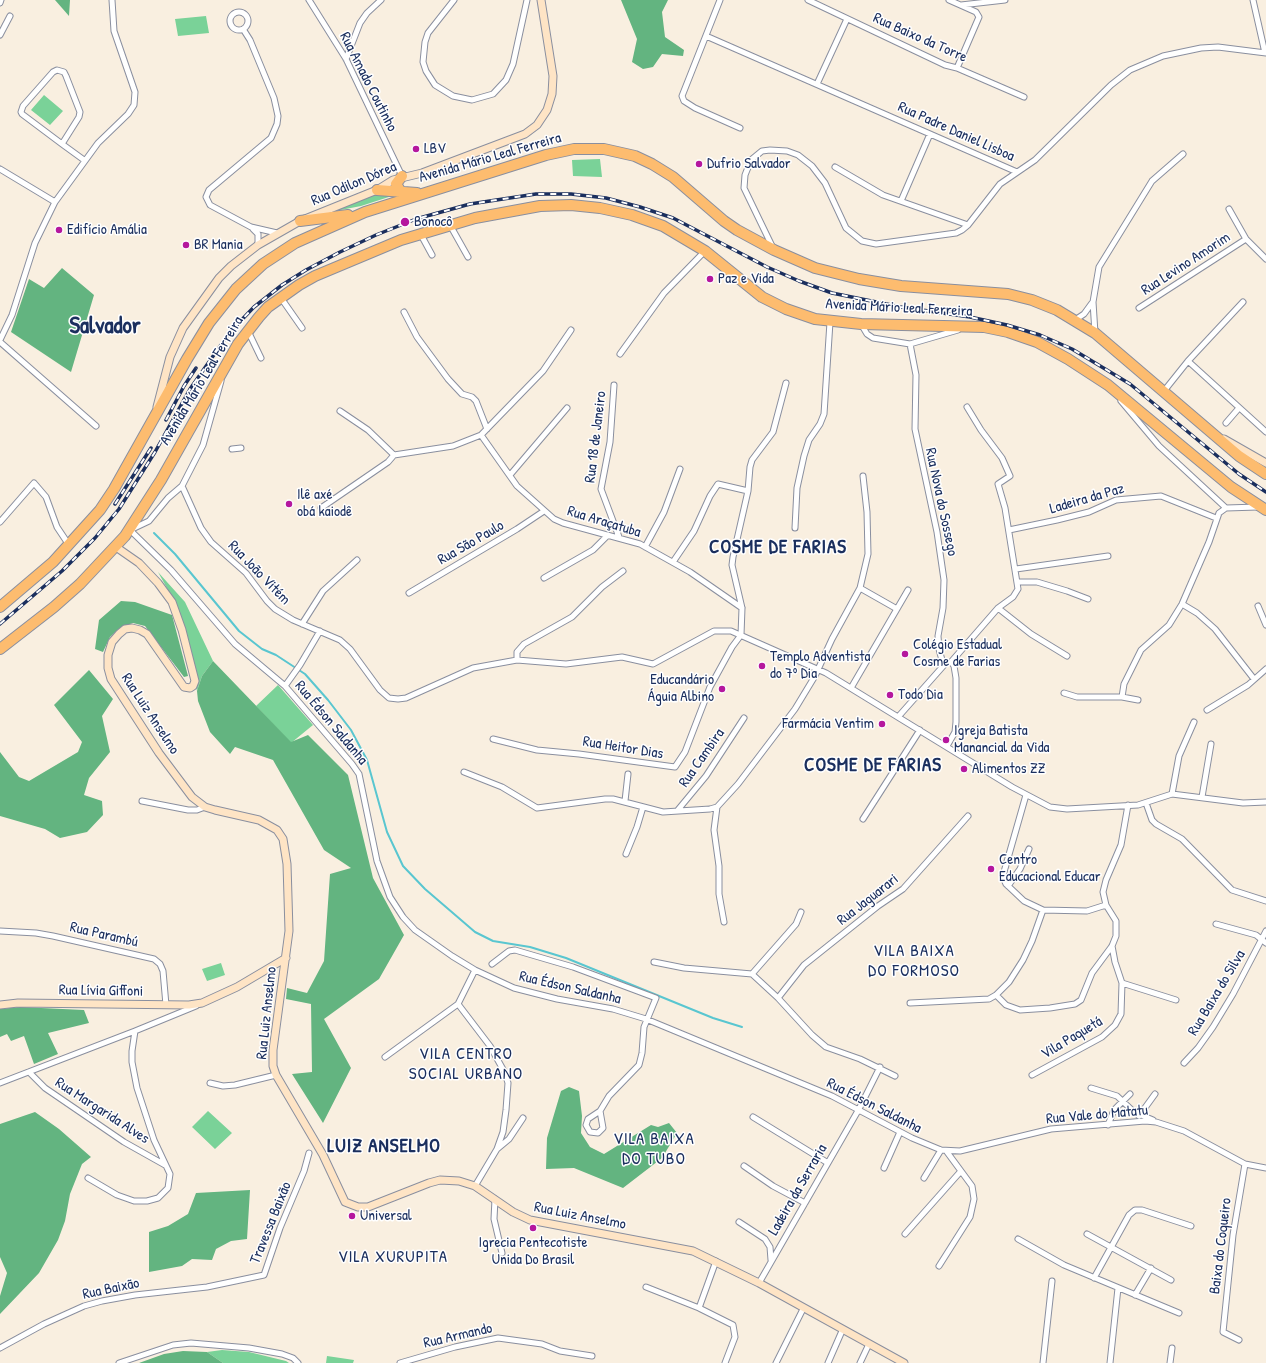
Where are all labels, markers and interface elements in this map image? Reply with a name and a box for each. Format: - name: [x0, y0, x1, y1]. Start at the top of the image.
- street label: Rua Baixo da Torre: [870, 9, 970, 67]
- street label: Rua Amado Coutinho: [335, 29, 401, 135]
- street label: Rua Padre Daniel Lisboa: [895, 98, 1017, 166]
- street label: Avenida Mário Leal Ferreira: [417, 129, 563, 187]
- place label: LBV: [424, 140, 446, 158]
- marker: LBV: [411, 144, 421, 154]
- place label: Dufrio Salvador: [707, 155, 790, 173]
- street label: Rua Odilon Dórea: [309, 158, 399, 210]
- marker: Dufrio Salvador: [694, 159, 704, 169]
- place label: Bonocô: [414, 213, 452, 231]
- marker: Bonocô: [399, 216, 411, 228]
- place label: Edifício Amália: [67, 221, 147, 239]
- marker: Edifício Amália: [54, 225, 64, 235]
- street label: Rua Levino Amorim: [1138, 229, 1234, 299]
- place label: BR Mania: [194, 236, 243, 254]
- marker: BR Mania: [181, 240, 191, 250]
- place label: Paz e Vida: [718, 270, 774, 288]
- marker: Paz e Vida: [705, 274, 715, 284]
- street label: Avenida Mário Leal Ferreira: [825, 295, 973, 321]
- district label: Salvador: [69, 313, 141, 341]
- street label: Avenida Mário Leal Ferreira: [156, 313, 248, 449]
- street label: Rua 18 de Janeiro: [581, 390, 611, 484]
- street label: Rua Nova do Sossego: [921, 446, 961, 558]
- street label: Ladeira da Paz: [1048, 480, 1126, 518]
- place label: Ilê axé obá kaiodê: [297, 486, 352, 521]
- marker: Ilê axé obá kaiodê: [284, 499, 294, 509]
- street label: Rua Araçatuba: [565, 502, 643, 542]
- street label: Rua São Paulo: [435, 517, 507, 569]
- street label: Rua João Vitém: [224, 537, 294, 609]
- district label: COSME DE FARIAS: [709, 537, 847, 559]
- place label: Colégio Estadual Cosme de Farias: [913, 636, 1002, 671]
- place label: Templo Adventista do 7º Dia: [770, 648, 870, 683]
- marker: Colégio Estadual Cosme de Farias: [900, 649, 910, 659]
- marker: Templo Adventista do 7º Dia: [757, 661, 767, 671]
- street label: Rua Luiz Anselmo: [117, 670, 183, 758]
- place label: Educandário Águia Albino: [648, 671, 714, 706]
- street label: Rua Édson Saldanha: [291, 677, 371, 769]
- marker: Educandário Águia Albino: [717, 684, 727, 694]
- place label: Todo Dia: [898, 686, 943, 704]
- marker: Todo Dia: [885, 690, 895, 700]
- place label: Farmácia Ventim: [782, 715, 874, 733]
- marker: Farmácia Ventim: [877, 719, 887, 729]
- place label: Igreja Batista Manancial da Vida: [954, 722, 1049, 757]
- street label: Rua Cambira: [675, 725, 729, 791]
- street label: Rua Heitor Dias: [582, 733, 664, 763]
- marker: Igreja Batista Manancial da Vida: [941, 735, 951, 745]
- district label: COSME DE FARIAS: [804, 755, 942, 777]
- place label: Alimentos ZZ: [972, 760, 1045, 778]
- marker: Alimentos ZZ: [959, 764, 969, 774]
- place label: Centro Educacional Educar: [999, 851, 1100, 886]
- marker: Centro Educacional Educar: [986, 864, 996, 874]
- street label: Rua Jaguarari: [834, 870, 902, 930]
- street label: Rua Parambú: [68, 918, 140, 952]
- district label: VILA BAIXA DO FORMOSO: [868, 941, 960, 981]
- street label: Rua Baixa do Silva: [1184, 947, 1250, 1039]
- street label: Rua Luiz Anselmo: [253, 966, 281, 1060]
- street label: Rua Édson Saldanha: [517, 968, 623, 1008]
- street label: Rua Lívia Giffoni: [59, 981, 143, 1001]
- street label: Vila Paquetá: [1038, 1013, 1106, 1063]
- district label: VILA CENTRO SOCIAL URBANO: [409, 1044, 523, 1084]
- street label: Rua Margarida Alves: [52, 1074, 152, 1148]
- street label: Rua Édson Saldanha: [824, 1074, 924, 1138]
- street label: Rua Vale do Matatu: [1045, 1102, 1149, 1128]
- district label: VILA BAIXA DO TUBO: [613, 1129, 695, 1169]
- district label: LUIZ ANSELMO: [327, 1136, 441, 1158]
- street label: Ladeira da Serraria: [765, 1141, 831, 1239]
- street label: Travessa Baixão: [246, 1179, 296, 1267]
- street label: Baixa do Coqueiro: [1206, 1197, 1236, 1295]
- street label: Rua Luiz Anselmo: [533, 1198, 627, 1234]
- place label: Universal: [360, 1207, 412, 1225]
- marker: Universal: [347, 1211, 357, 1221]
- marker: Igrecia Pentecotiste Unida Do Brasil: [528, 1223, 538, 1233]
- place label: Igrecia Pentecotiste Unida Do Brasil: [479, 1234, 587, 1269]
- district label: VILA XURUPITA: [338, 1247, 448, 1267]
- street label: Rua Baixão: [81, 1274, 141, 1304]
- street label: Rua Armando: [422, 1319, 494, 1353]

